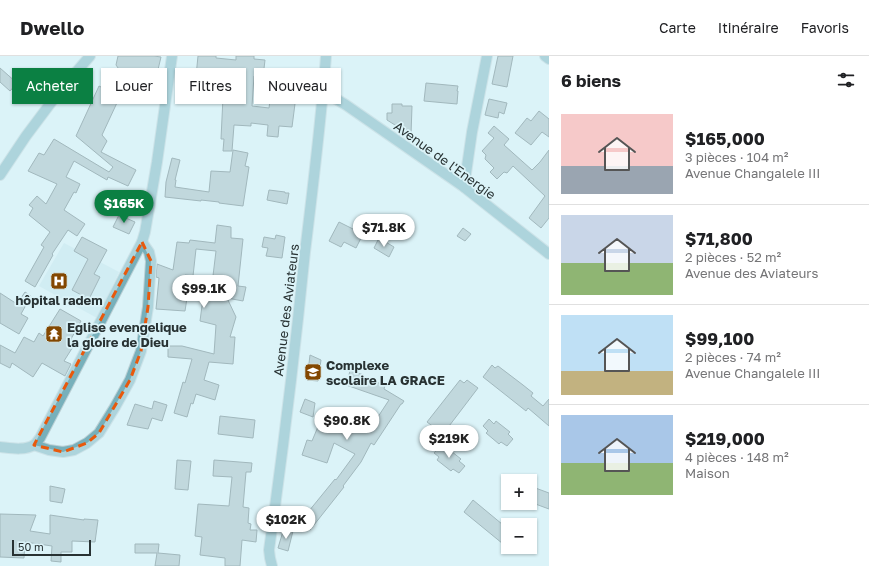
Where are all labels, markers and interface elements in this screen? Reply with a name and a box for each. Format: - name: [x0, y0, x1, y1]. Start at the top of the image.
- text: Dwello: [20, 16, 85, 39]
- text: Carte: [659, 19, 696, 36]
- text: Itinéraire: [718, 19, 779, 36]
- text: Favoris: [801, 19, 849, 36]
- chip: Acheter: [12, 68, 93, 104]
- chip: Louer: [101, 68, 167, 104]
- chip: Filtres: [175, 68, 246, 104]
- chip: Nouveau: [254, 68, 341, 104]
- icon: filters: [835, 69, 857, 91]
- text: 6 biens: [561, 70, 621, 91]
- street label: Avenue de l'Energie: [391, 118, 499, 202]
- text: $165,000: [685, 128, 765, 149]
- icon: home: [593, 130, 641, 178]
- text: 3 pièces · 104 m²: [685, 149, 789, 165]
- text: Avenue Changalele III: [685, 165, 820, 181]
- pin: $165K: [96, 190, 152, 224]
- text: $165K: [103, 195, 145, 211]
- pin: $71.8K: [351, 214, 417, 248]
- text: $71.8K: [362, 219, 406, 235]
- text: $71,800: [685, 228, 753, 249]
- icon: home: [593, 231, 641, 279]
- street label: Avenue des Aviateurs: [270, 243, 302, 377]
- text: 2 pièces · 52 m²: [685, 249, 781, 265]
- text: Avenue des Aviateurs: [685, 265, 818, 281]
- hospital icon: hôpital radem: [49, 271, 69, 291]
- pin: $99.1K: [171, 275, 237, 309]
- text: $99.1K: [181, 280, 227, 296]
- place label: hôpital radem: [15, 292, 103, 308]
- place label: Eglise evengelique la gloire de Dieu: [67, 319, 187, 350]
- temple icon: Eglise evengelique la gloire de Dieu: [44, 324, 64, 344]
- text: $99,100: [685, 328, 754, 349]
- icon: home: [593, 331, 641, 379]
- text: 2 pièces · 74 m²: [685, 349, 781, 365]
- place label: Complexe scolaire LA GRACE: [326, 357, 445, 388]
- school or university icon: Complexe scolaire LA GRACE: [303, 362, 323, 382]
- text: Avenue Changalele III: [685, 365, 820, 381]
- pin: $90.8K: [314, 407, 380, 441]
- text: $90.8K: [323, 412, 371, 428]
- pin: $219K: [421, 425, 477, 459]
- text: $219,000: [685, 428, 765, 449]
- text: $219K: [428, 430, 470, 446]
- icon: home: [593, 431, 641, 479]
- text: 4 pièces · 148 m²: [685, 449, 789, 465]
- text: Maison: [685, 465, 730, 481]
- map controls: [501, 474, 537, 554]
- button: +: [501, 474, 537, 510]
- pin: $102K: [258, 506, 314, 540]
- text: $102K: [265, 511, 307, 527]
- button: −: [501, 518, 537, 554]
- scale bar: [12, 538, 91, 557]
- text: 50 m: [18, 540, 44, 553]

